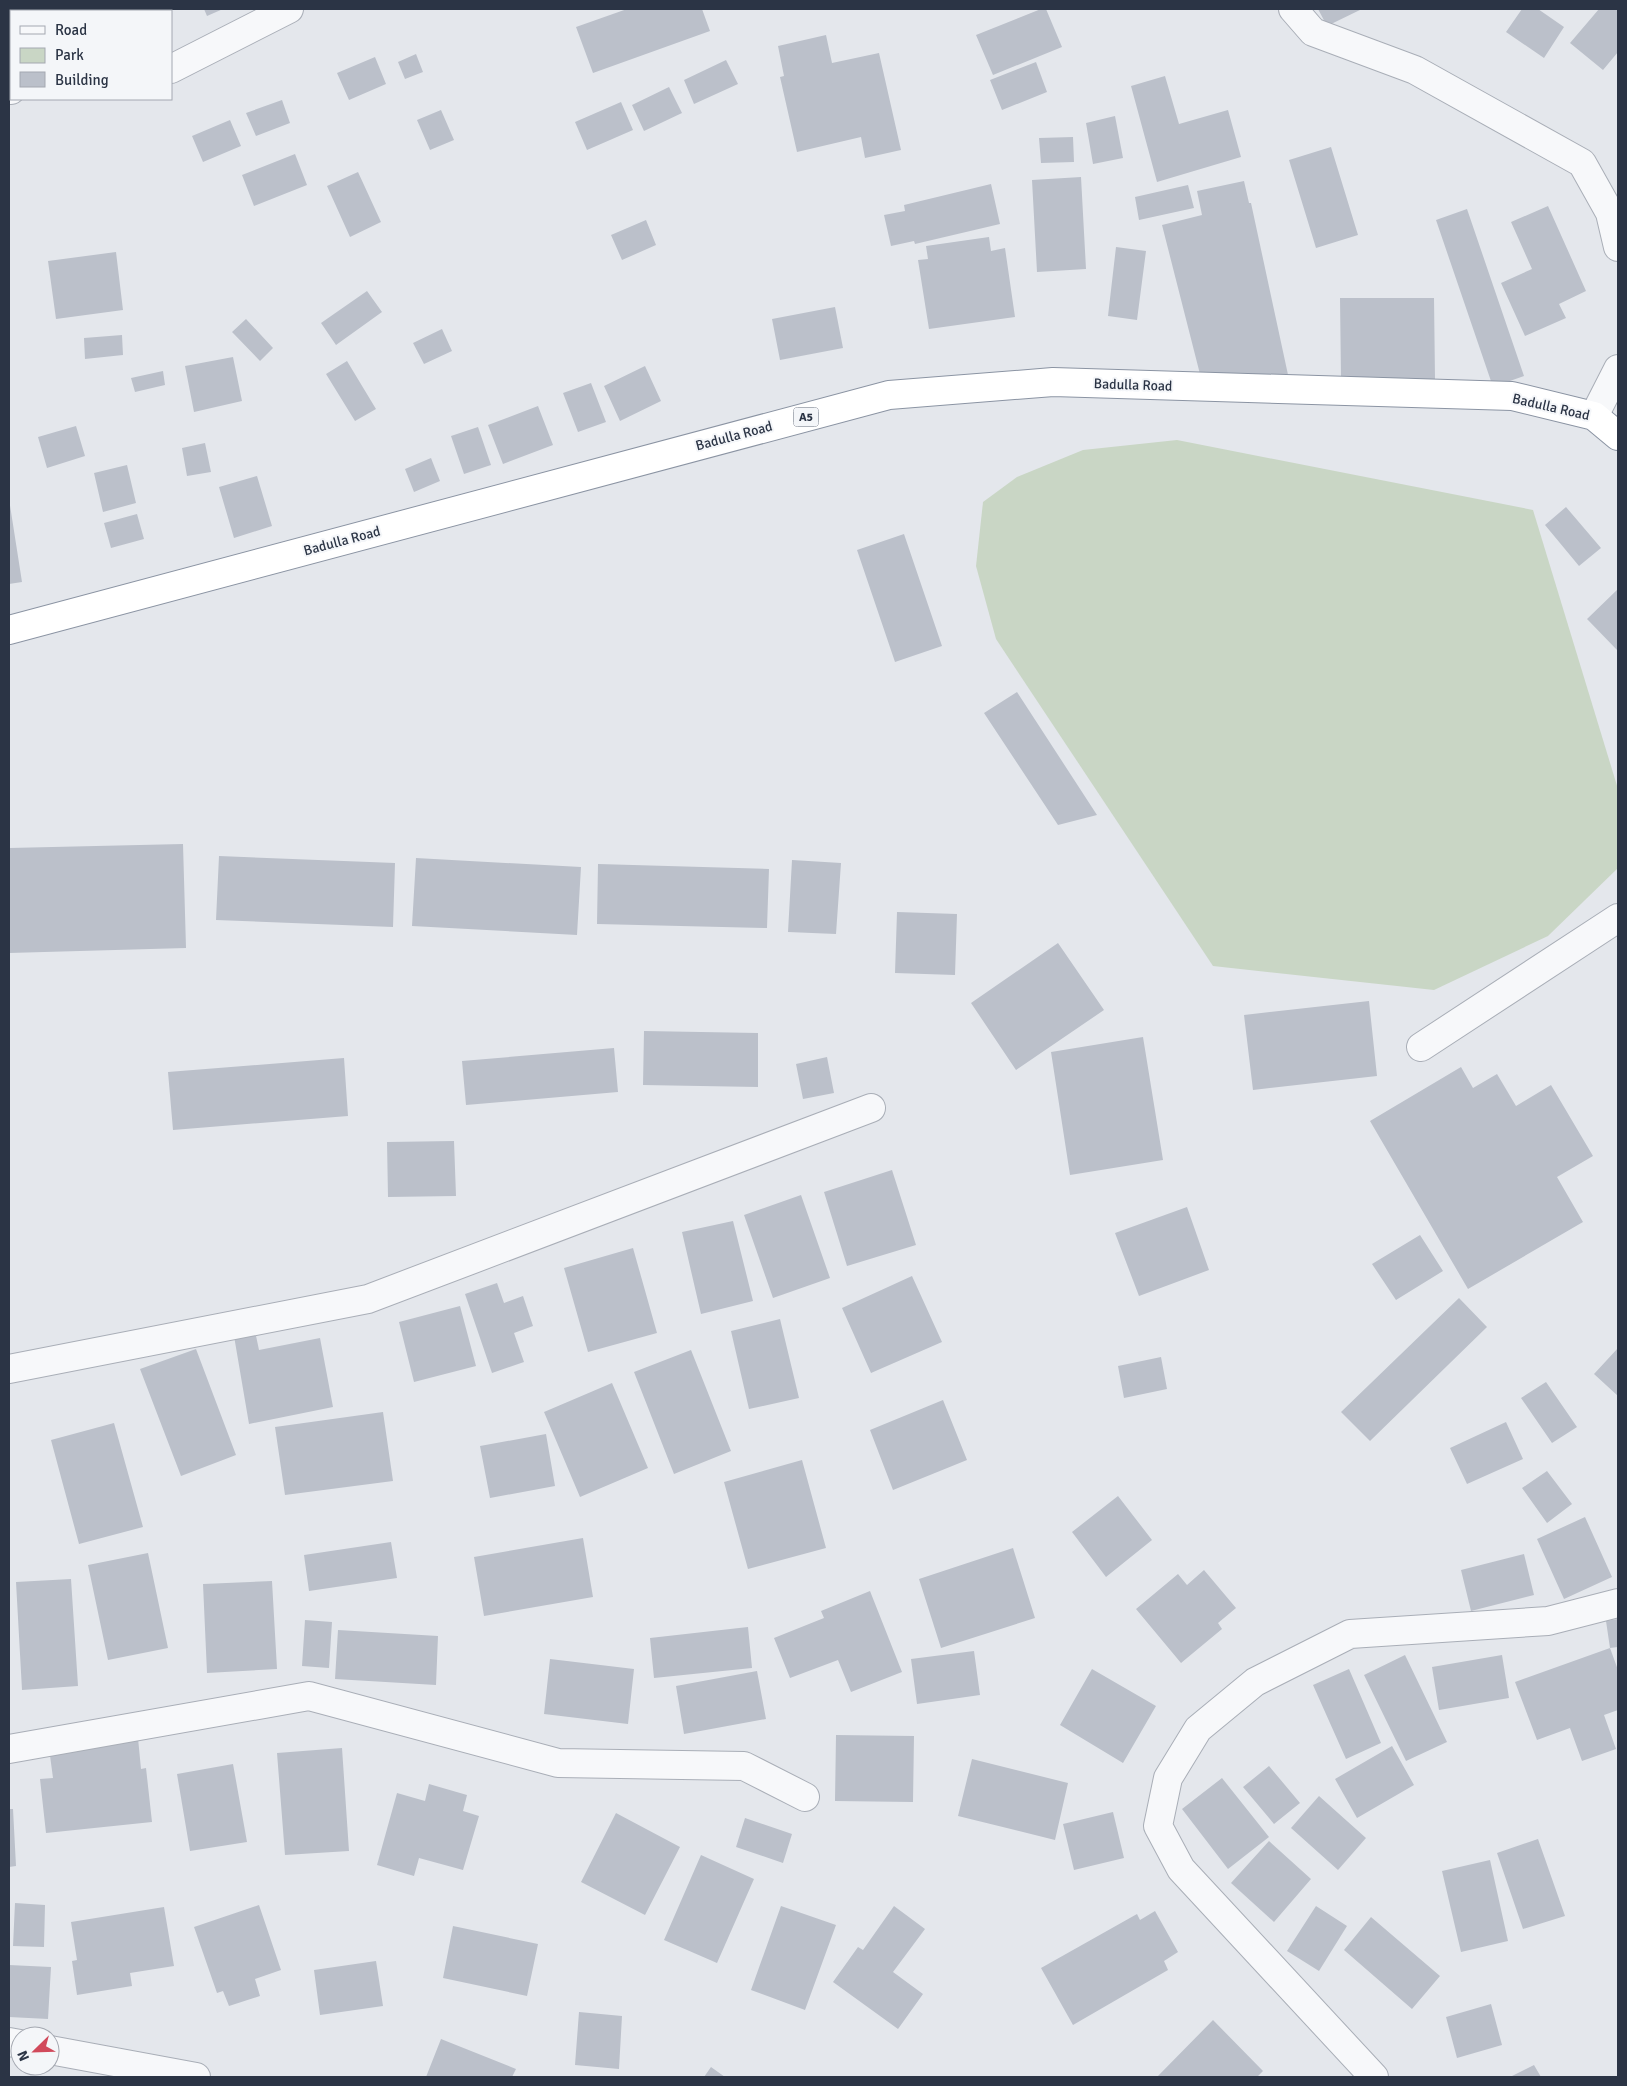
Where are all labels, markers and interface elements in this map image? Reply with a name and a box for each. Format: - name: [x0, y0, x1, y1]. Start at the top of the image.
- legend: [10, 10, 172, 100]
- text: Road: [55, 21, 87, 39]
- text: Park: [55, 46, 84, 64]
- text: Building: [55, 71, 109, 89]
- street label: Badulla Road: [1093, 375, 1173, 395]
- street label: Badulla Road: [1511, 390, 1591, 424]
- road number: A5: [794, 408, 818, 427]
- street label: Badulla Road: [694, 418, 774, 454]
- street label: Badulla Road: [302, 523, 382, 559]
- north arrow: [10, 2026, 60, 2076]
- text: N: [14, 2048, 33, 2064]

